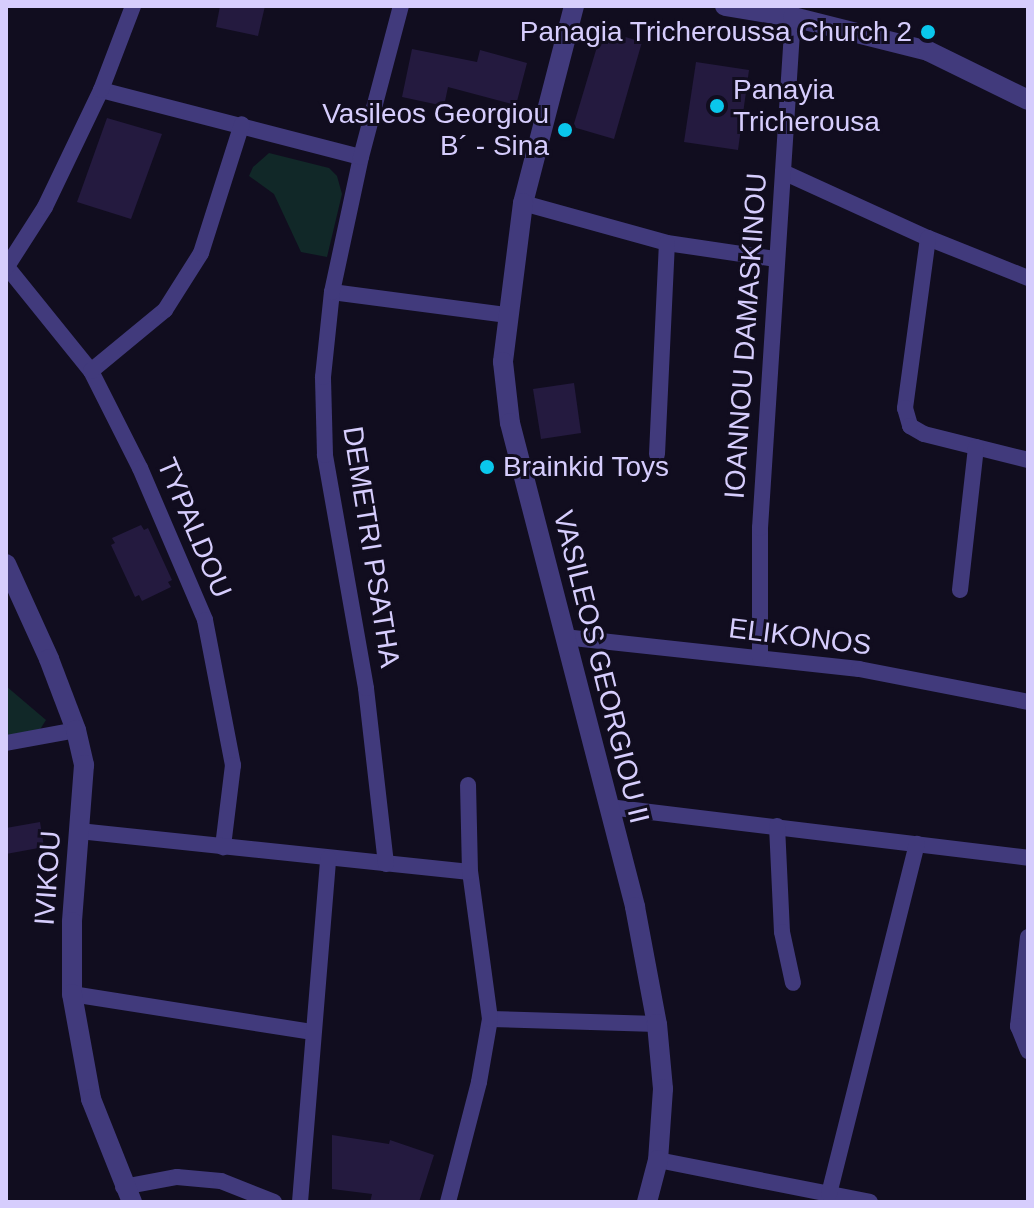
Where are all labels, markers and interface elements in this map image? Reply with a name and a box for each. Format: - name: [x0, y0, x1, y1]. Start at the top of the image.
- place label: Panagia Tricheroussa Church 2: [519, 15, 912, 49]
- marker: Panagia Tricheroussa Church 2: [919, 23, 937, 41]
- place label: Panayia Tricherousa: [733, 73, 880, 139]
- place label: Vasileos Georgiou B´ - Sina: [322, 97, 549, 163]
- marker: Panayia Tricherousa: [708, 97, 726, 115]
- marker: Vasileos Georgiou B´ - Sina: [556, 121, 574, 139]
- street label: IOANNOU DAMASKINOU: [718, 172, 774, 500]
- street label: DEMETRI PSATHA: [335, 424, 407, 670]
- place label: Brainkid Toys: [503, 450, 670, 484]
- street label: TYPALDOU: [149, 453, 239, 603]
- marker: Brainkid Toys: [478, 458, 496, 476]
- street label: VASILEOS GEORGIOU II: [546, 507, 656, 827]
- street label: ELIKONOS: [727, 612, 873, 662]
- street label: IVIKOU: [28, 829, 68, 927]

